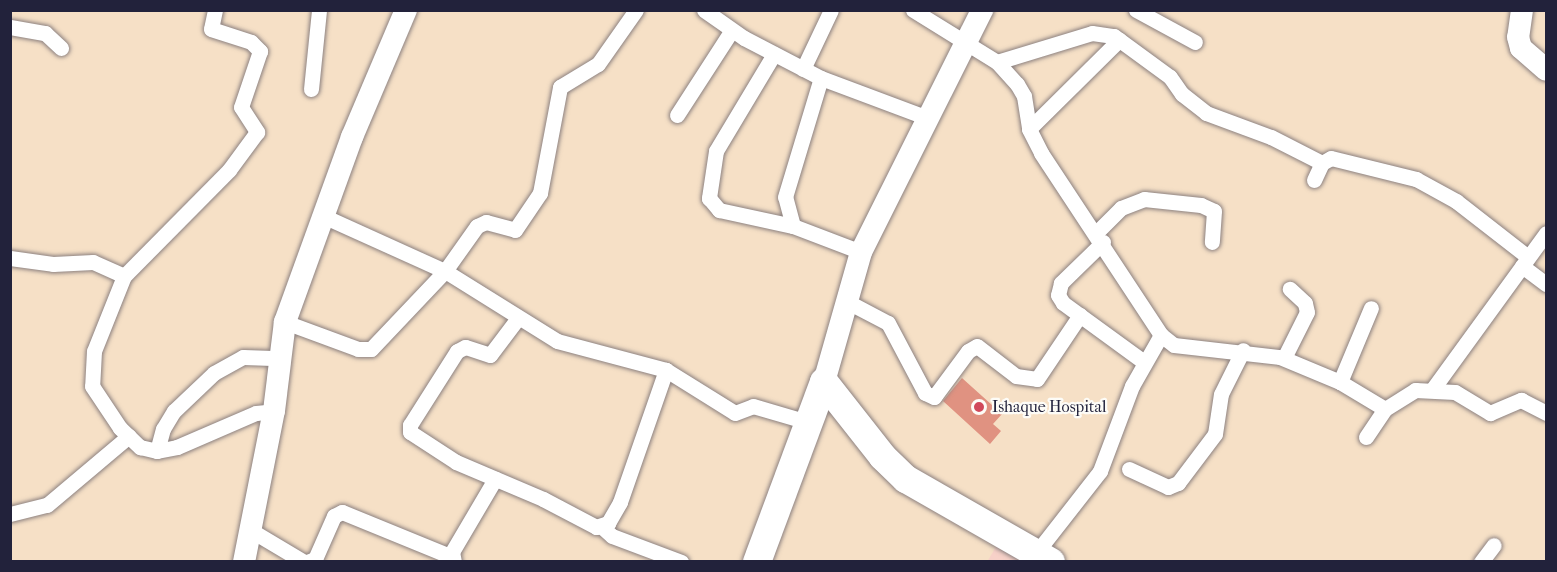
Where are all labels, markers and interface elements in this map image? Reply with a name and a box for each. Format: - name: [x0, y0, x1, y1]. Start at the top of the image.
- place label: Ishaque Hospital: [992, 397, 1106, 417]
- marker: Ishaque Hospital: [970, 398, 988, 416]

